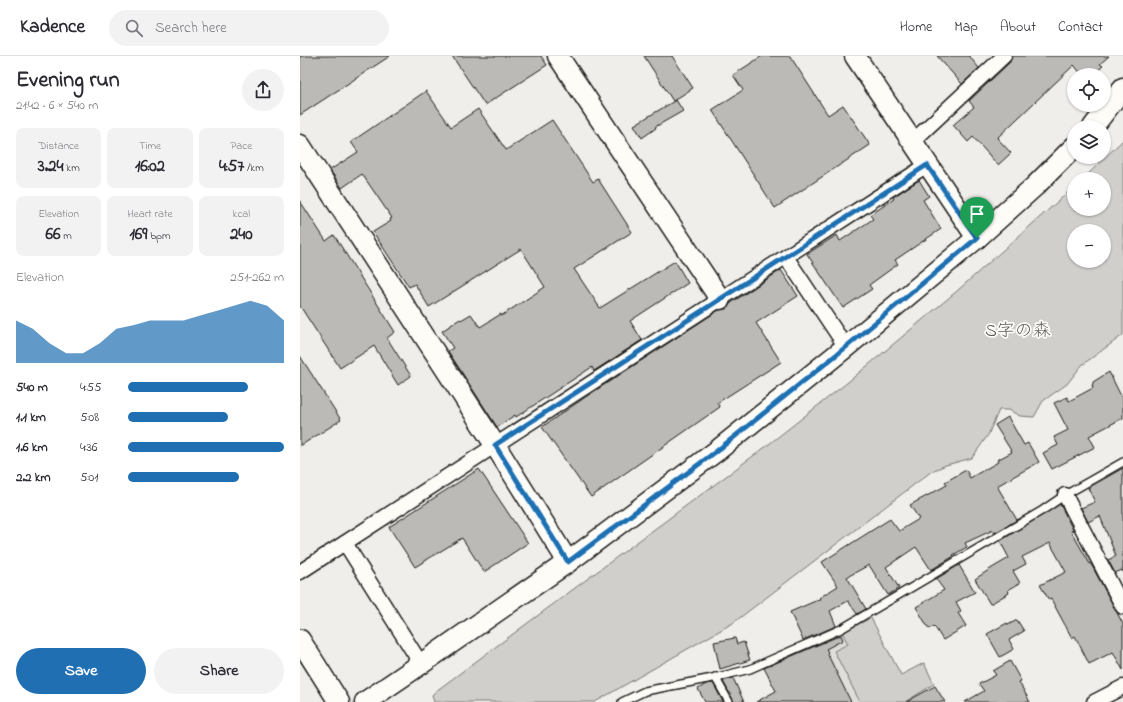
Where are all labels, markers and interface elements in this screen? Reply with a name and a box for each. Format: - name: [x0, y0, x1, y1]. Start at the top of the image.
- search box: [109, 10, 389, 46]
- text: Kadence: [20, 14, 85, 41]
- icon: search: [123, 17, 145, 39]
- text: Search here: [155, 17, 227, 39]
- text: Home: [900, 17, 932, 38]
- text: Map: [954, 17, 978, 38]
- text: About: [1000, 17, 1036, 38]
- text: Contact: [1058, 17, 1103, 38]
- text: Evening run: [16, 65, 120, 97]
- map controls: [1067, 68, 1111, 268]
- button: locate: [1067, 68, 1111, 112]
- button: share: [242, 69, 284, 111]
- text: 21:42 · 6 × 540 m: [16, 96, 98, 115]
- button: layers: [1067, 120, 1111, 164]
- text: Distance: [38, 138, 79, 154]
- text: Time: [139, 138, 161, 154]
- text: Pace: [231, 138, 252, 154]
- text: 3.24: [38, 154, 64, 179]
- text: 16:02: [135, 154, 165, 179]
- text: 4:57: [219, 154, 244, 179]
- text: km: [64, 160, 80, 176]
- text: /km: [244, 160, 264, 176]
- button: +: [1067, 172, 1111, 216]
- pin: [960, 197, 994, 238]
- icon: arrive: [966, 203, 988, 225]
- text: Elevation: [38, 206, 79, 222]
- text: Heart rate: [127, 206, 173, 222]
- text: kcal: [233, 206, 250, 222]
- text: 66: [46, 222, 61, 247]
- text: 169: [129, 222, 147, 247]
- text: 240: [230, 222, 253, 247]
- button: −: [1067, 224, 1111, 268]
- text: m: [61, 228, 72, 244]
- text: bpm: [147, 228, 171, 244]
- text: Elevation: [16, 268, 64, 287]
- text: 251–262 m: [230, 268, 284, 287]
- park label: S字の森: [985, 319, 1051, 345]
- text: 540 m: [16, 378, 48, 397]
- text: 4:55: [80, 378, 101, 397]
- text: 1.1 km: [16, 408, 46, 427]
- text: 5:08: [80, 408, 99, 427]
- text: 1.6 km: [16, 438, 48, 457]
- text: 4:36: [80, 438, 98, 457]
- text: 2.2 km: [16, 468, 51, 487]
- text: 5:01: [80, 468, 98, 487]
- button: Save: [16, 648, 146, 694]
- button: Share: [154, 648, 284, 694]

